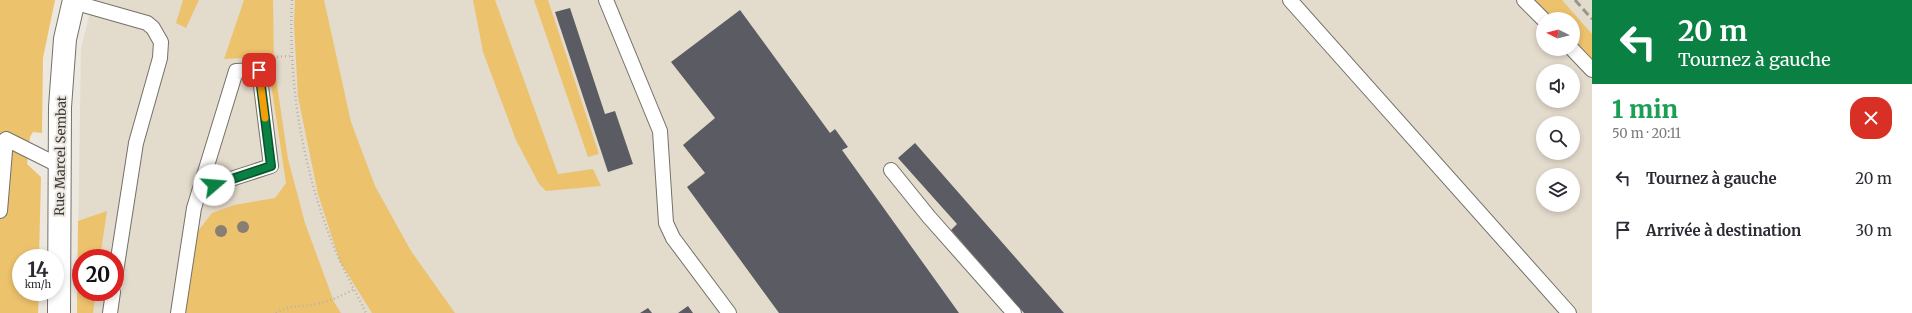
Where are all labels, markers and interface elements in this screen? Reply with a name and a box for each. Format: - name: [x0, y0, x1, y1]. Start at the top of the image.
- north arrow: [1536, 12, 1580, 56]
- map controls: [1536, 12, 1580, 212]
- text: 20 m: [1678, 13, 1747, 49]
- icon: left: [1612, 16, 1664, 68]
- text: Tournez à gauche: [1678, 48, 1831, 71]
- pin: [242, 53, 276, 87]
- icon: arrive: [248, 59, 270, 81]
- button: sound: [1536, 64, 1580, 108]
- text: 1 min: [1612, 94, 1678, 125]
- street label: Rue Marcel Sembat: [51, 96, 70, 216]
- button: close: [1850, 97, 1892, 139]
- button: search: [1536, 116, 1580, 160]
- text: 50 m · 20:11: [1612, 125, 1681, 142]
- position arrow: [193, 164, 235, 206]
- icon: left: [1612, 167, 1634, 189]
- button: layers: [1536, 168, 1580, 212]
- text: Tournez à gauche: [1646, 169, 1777, 188]
- text: 20 m: [1855, 169, 1892, 188]
- icon: arrive: [1612, 219, 1634, 241]
- text: Arrivée à destination: [1646, 221, 1801, 240]
- text: 30 m: [1855, 221, 1892, 240]
- speed limit sign: 20: [72, 249, 124, 301]
- text: 14: [28, 257, 48, 282]
- text: km/h: [25, 278, 51, 291]

